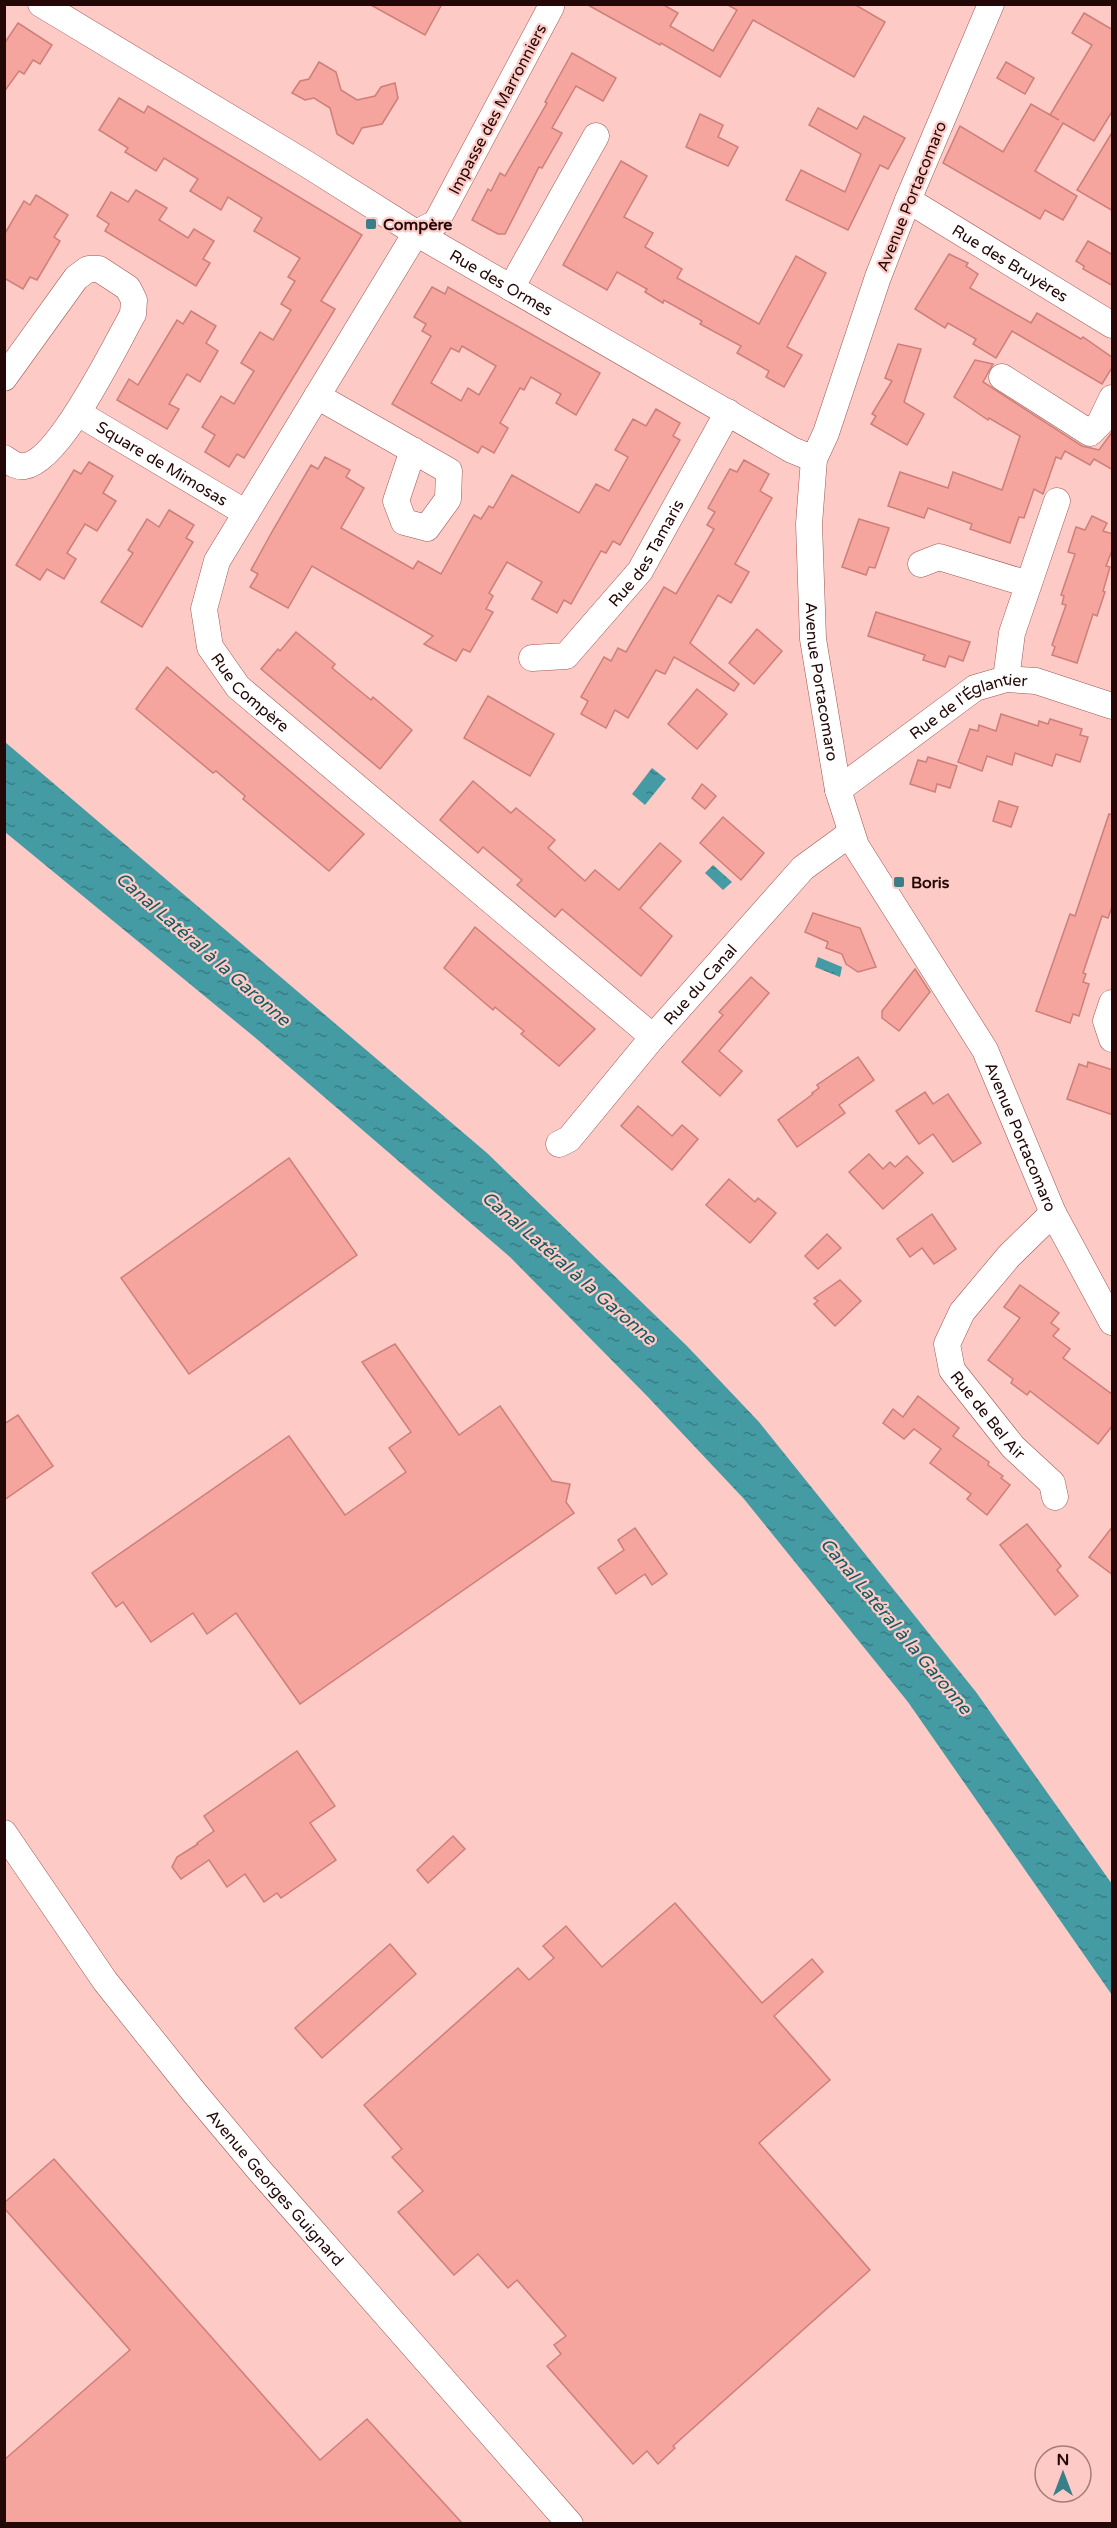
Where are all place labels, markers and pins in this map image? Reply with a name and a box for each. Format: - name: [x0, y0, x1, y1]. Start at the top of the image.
- place label: Compère: [383, 215, 452, 235]
- marker: Compère: [364, 217, 378, 231]
- place label: Boris: [911, 873, 950, 893]
- marker: Boris: [892, 875, 906, 889]

